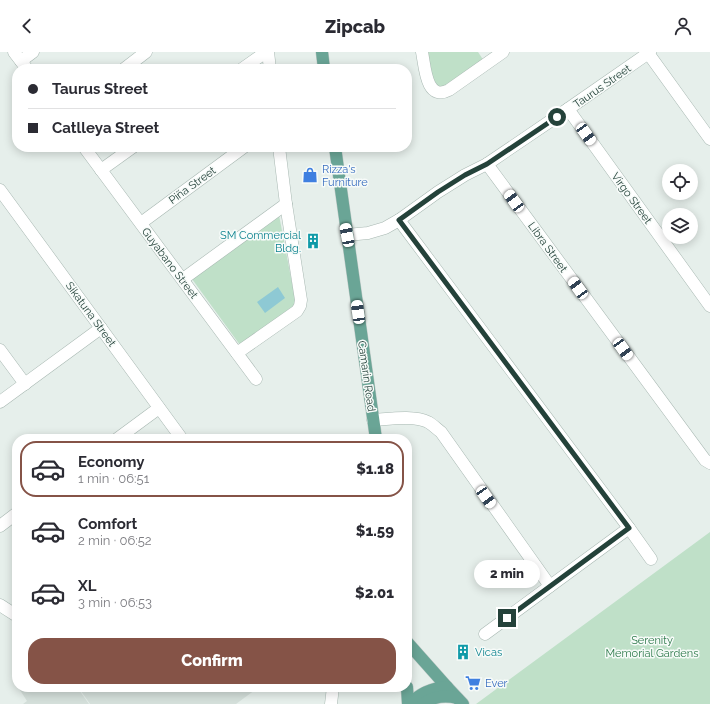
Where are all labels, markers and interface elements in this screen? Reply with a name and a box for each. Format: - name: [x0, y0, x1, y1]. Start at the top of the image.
- icon: back: [16, 15, 38, 37]
- icon: person: [672, 15, 694, 37]
- text: Zipcab: [325, 16, 385, 37]
- street label: Taurus Street: [571, 62, 634, 111]
- text: Taurus Street: [52, 80, 148, 98]
- route start: [548, 108, 566, 126]
- text: Catlleya Street: [52, 119, 159, 137]
- car: [574, 121, 598, 147]
- place label: Rizza's Furniture: [322, 163, 368, 189]
- street label: Piña Street: [166, 164, 219, 207]
- map controls: [662, 164, 698, 244]
- button: locate: [662, 164, 698, 200]
- shop icon: Rizza's Furniture: [301, 166, 319, 184]
- street label: Virgo Street: [609, 170, 655, 227]
- car: [502, 188, 526, 214]
- button: layers: [662, 208, 698, 244]
- street label: Libra Street: [525, 220, 570, 275]
- car: [339, 222, 355, 248]
- street label: Guyabano Street: [139, 225, 201, 302]
- place label: SM Commercial Bldg.: [220, 229, 301, 255]
- building icon: SM Commercial Bldg.: [304, 232, 322, 250]
- car: [566, 275, 590, 301]
- street label: Sikatuna Street: [63, 279, 119, 349]
- car: [350, 299, 366, 325]
- car: [611, 336, 635, 362]
- street label: Camarin Road: [355, 340, 378, 413]
- icon: car: [30, 451, 66, 487]
- text: Economy: [78, 453, 145, 471]
- text: $1.18: [356, 460, 394, 478]
- text: 1 min · 06:51: [78, 471, 149, 486]
- car: [474, 484, 498, 510]
- icon: car: [30, 513, 66, 549]
- text: Comfort: [78, 515, 137, 533]
- text: $1.59: [356, 522, 394, 540]
- text: 2 min · 06:52: [78, 533, 152, 548]
- callout: 2 min: [474, 560, 540, 588]
- text: 2 min: [490, 566, 524, 581]
- icon: car: [30, 575, 66, 611]
- text: XL: [78, 577, 96, 595]
- text: $2.01: [355, 584, 394, 602]
- text: 3 min · 06:53: [78, 595, 152, 610]
- route end: [498, 609, 516, 627]
- park label: Serenity Memorial Gardens: [606, 634, 699, 660]
- button: Confirm: [28, 638, 396, 684]
- building icon: Vicas: [454, 643, 472, 661]
- place label: Vicas: [475, 646, 502, 659]
- supermarket icon: Ever: [464, 674, 482, 692]
- place label: Ever: [485, 677, 508, 690]

